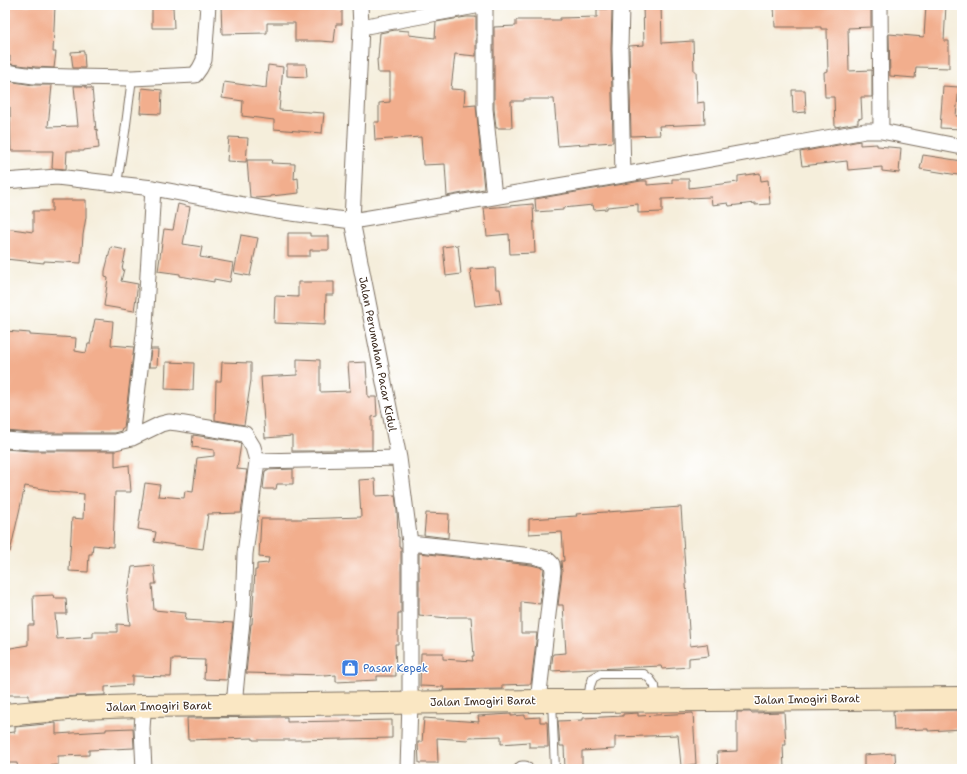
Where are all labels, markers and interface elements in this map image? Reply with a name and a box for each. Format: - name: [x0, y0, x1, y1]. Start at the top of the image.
- street label: Jalan Perumahan Pacar Kidul: [355, 275, 400, 433]
- shop icon: Pasar Kepek: [340, 658, 360, 678]
- place label: Pasar Kepek: [363, 661, 428, 676]
- street label: Jalan Imogiri Barat: [754, 691, 860, 708]
- street label: Jalan Imogiri Barat: [430, 693, 536, 710]
- street label: Jalan Imogiri Barat: [106, 698, 212, 715]

